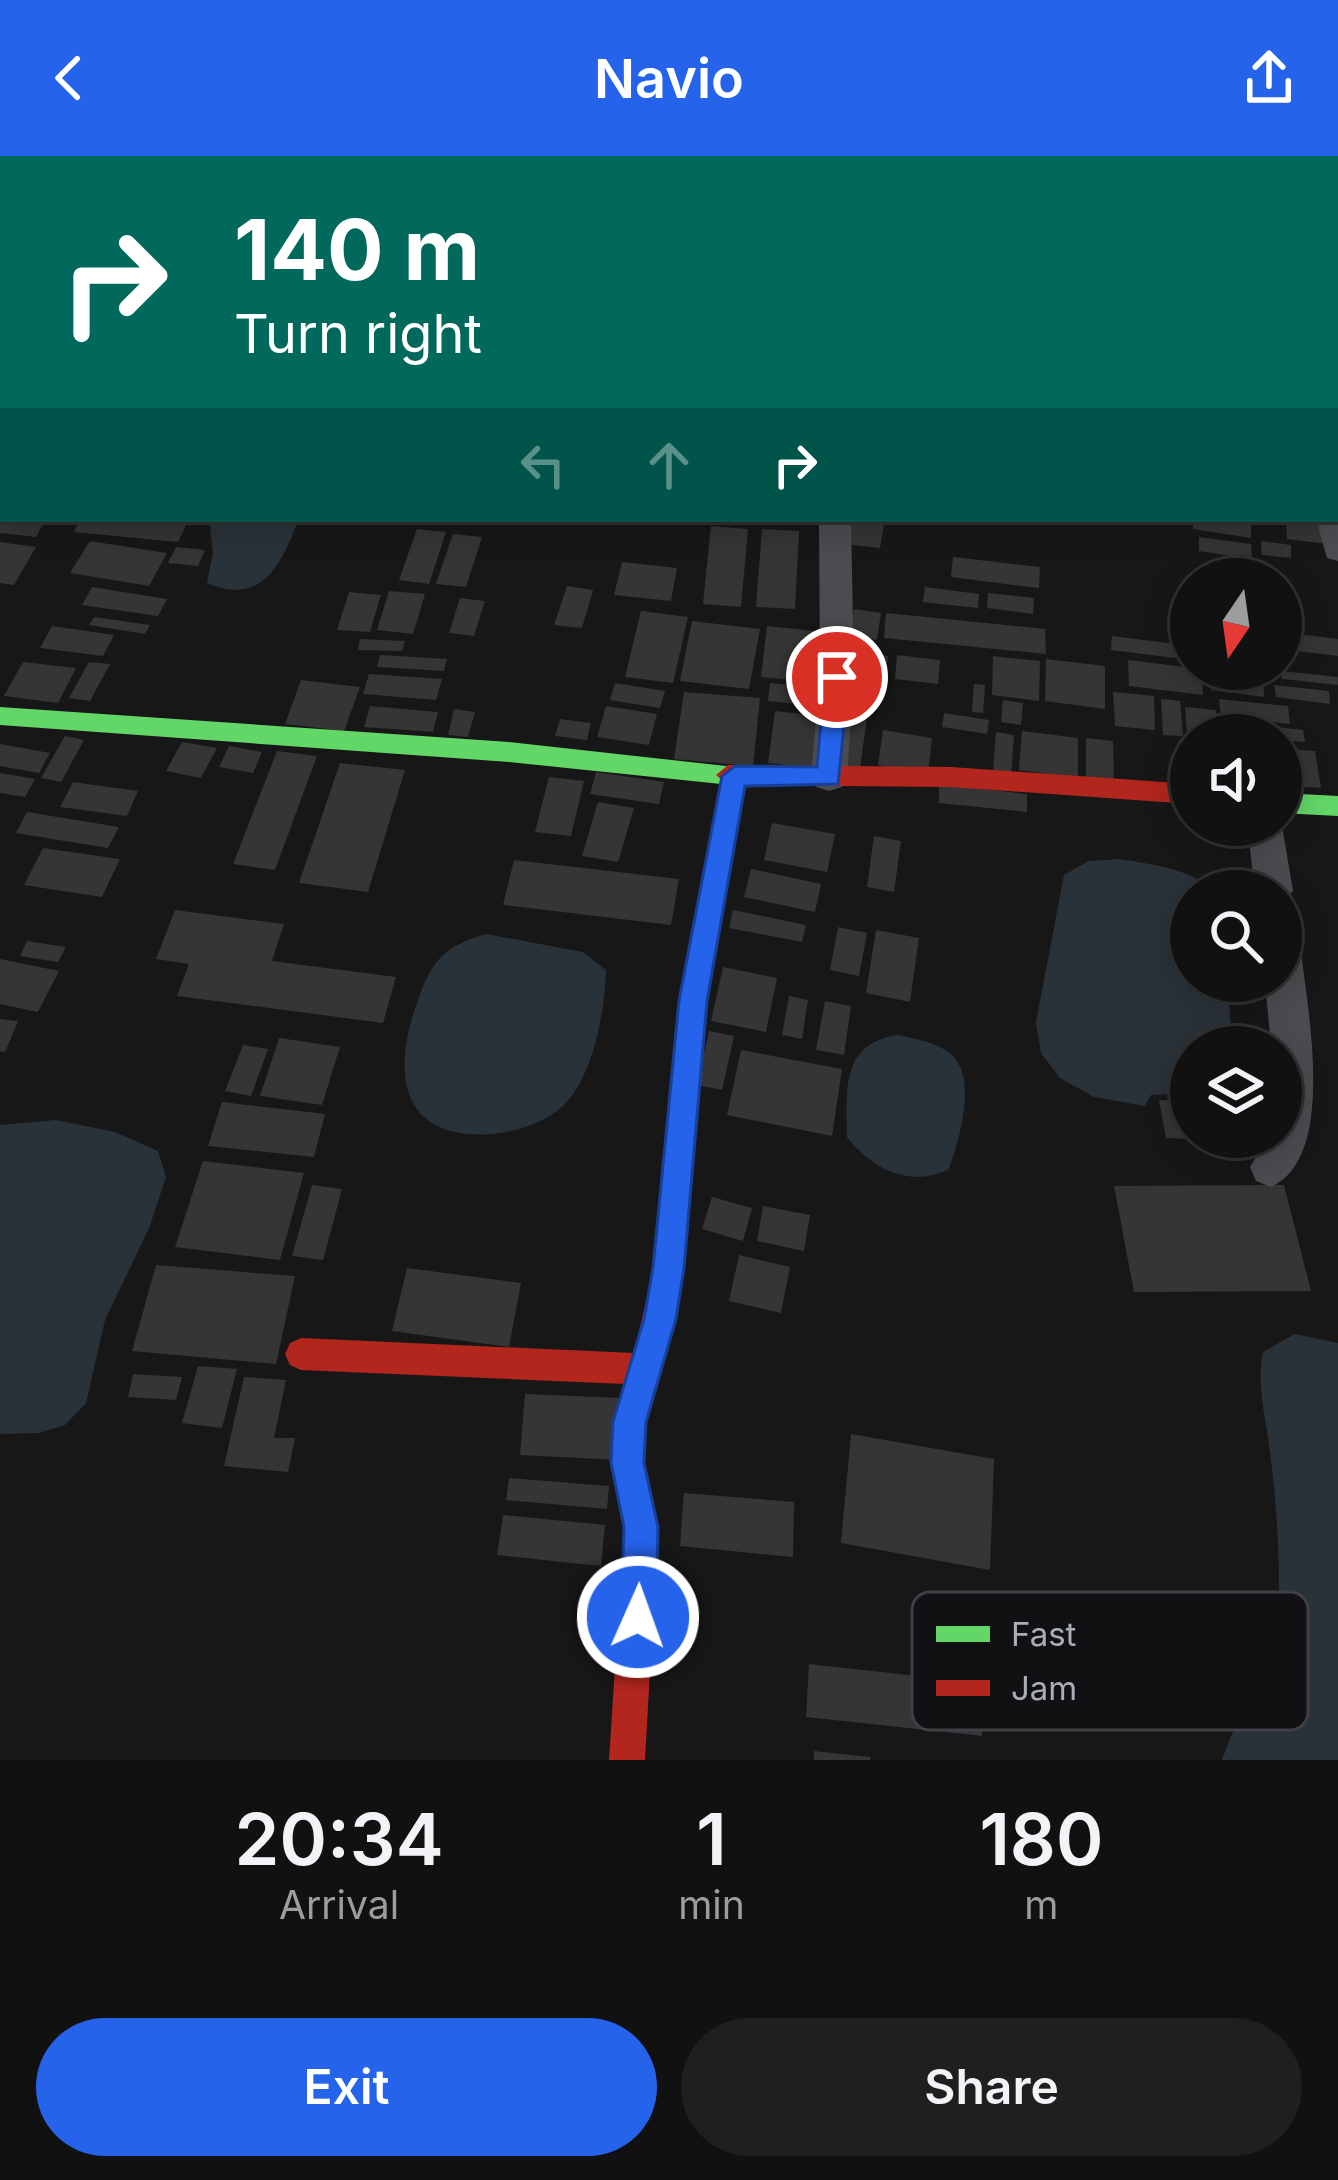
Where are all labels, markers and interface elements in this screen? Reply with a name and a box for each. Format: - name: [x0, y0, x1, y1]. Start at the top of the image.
- icon: back: [36, 45, 102, 111]
- icon: share: [1236, 45, 1302, 111]
- text: Navio: [594, 46, 744, 111]
- text: 140 m: [234, 199, 480, 300]
- icon: right: [36, 204, 192, 360]
- text: Turn right: [234, 301, 482, 366]
- icon: left: [510, 432, 576, 498]
- icon: ahead: [636, 432, 702, 498]
- icon: right: [762, 432, 828, 498]
- north arrow: [1170, 558, 1302, 690]
- map controls: [1170, 558, 1302, 1158]
- pin: [786, 626, 888, 728]
- icon: arrive: [804, 644, 870, 710]
- button: sound: [1170, 714, 1302, 846]
- button: search: [1170, 870, 1302, 1002]
- button: layers: [1170, 1026, 1302, 1158]
- position arrow: [575, 1554, 701, 1680]
- legend: [912, 1592, 1308, 1730]
- text: Fast: [1011, 1614, 1077, 1654]
- text: Jam: [1011, 1668, 1077, 1708]
- text: 20:34: [235, 1795, 444, 1882]
- text: 1: [696, 1795, 727, 1882]
- text: 180: [979, 1795, 1103, 1882]
- text: Arrival: [279, 1881, 399, 1928]
- text: min: [678, 1881, 745, 1928]
- text: m: [1024, 1881, 1058, 1928]
- button: Exit: [36, 2018, 657, 2156]
- button: Share: [681, 2018, 1302, 2156]

